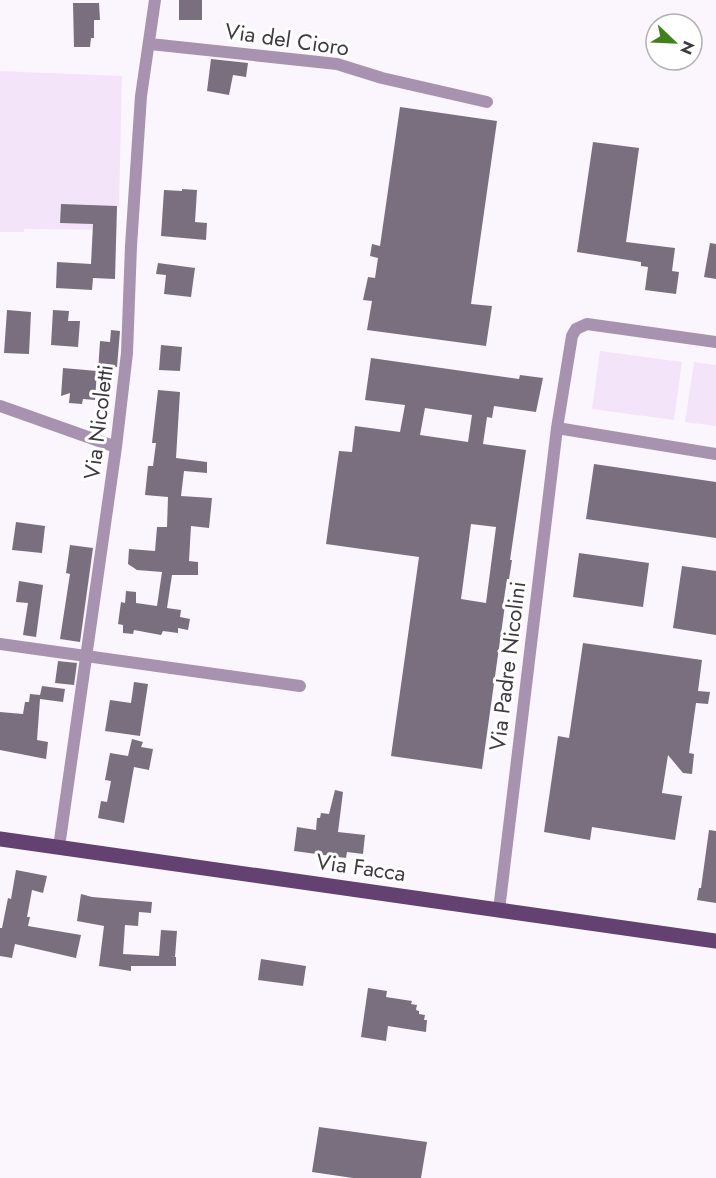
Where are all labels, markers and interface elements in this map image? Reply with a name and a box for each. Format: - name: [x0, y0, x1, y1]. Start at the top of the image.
- north arrow: [644, 12, 704, 72]
- street label: Via del Cioro: [223, 14, 351, 64]
- text: N: [674, 37, 700, 58]
- street label: Via Nicoletti: [75, 363, 121, 481]
- street label: Via Padre Nicolini: [481, 579, 533, 753]
- street label: Via Facca: [314, 845, 408, 889]

